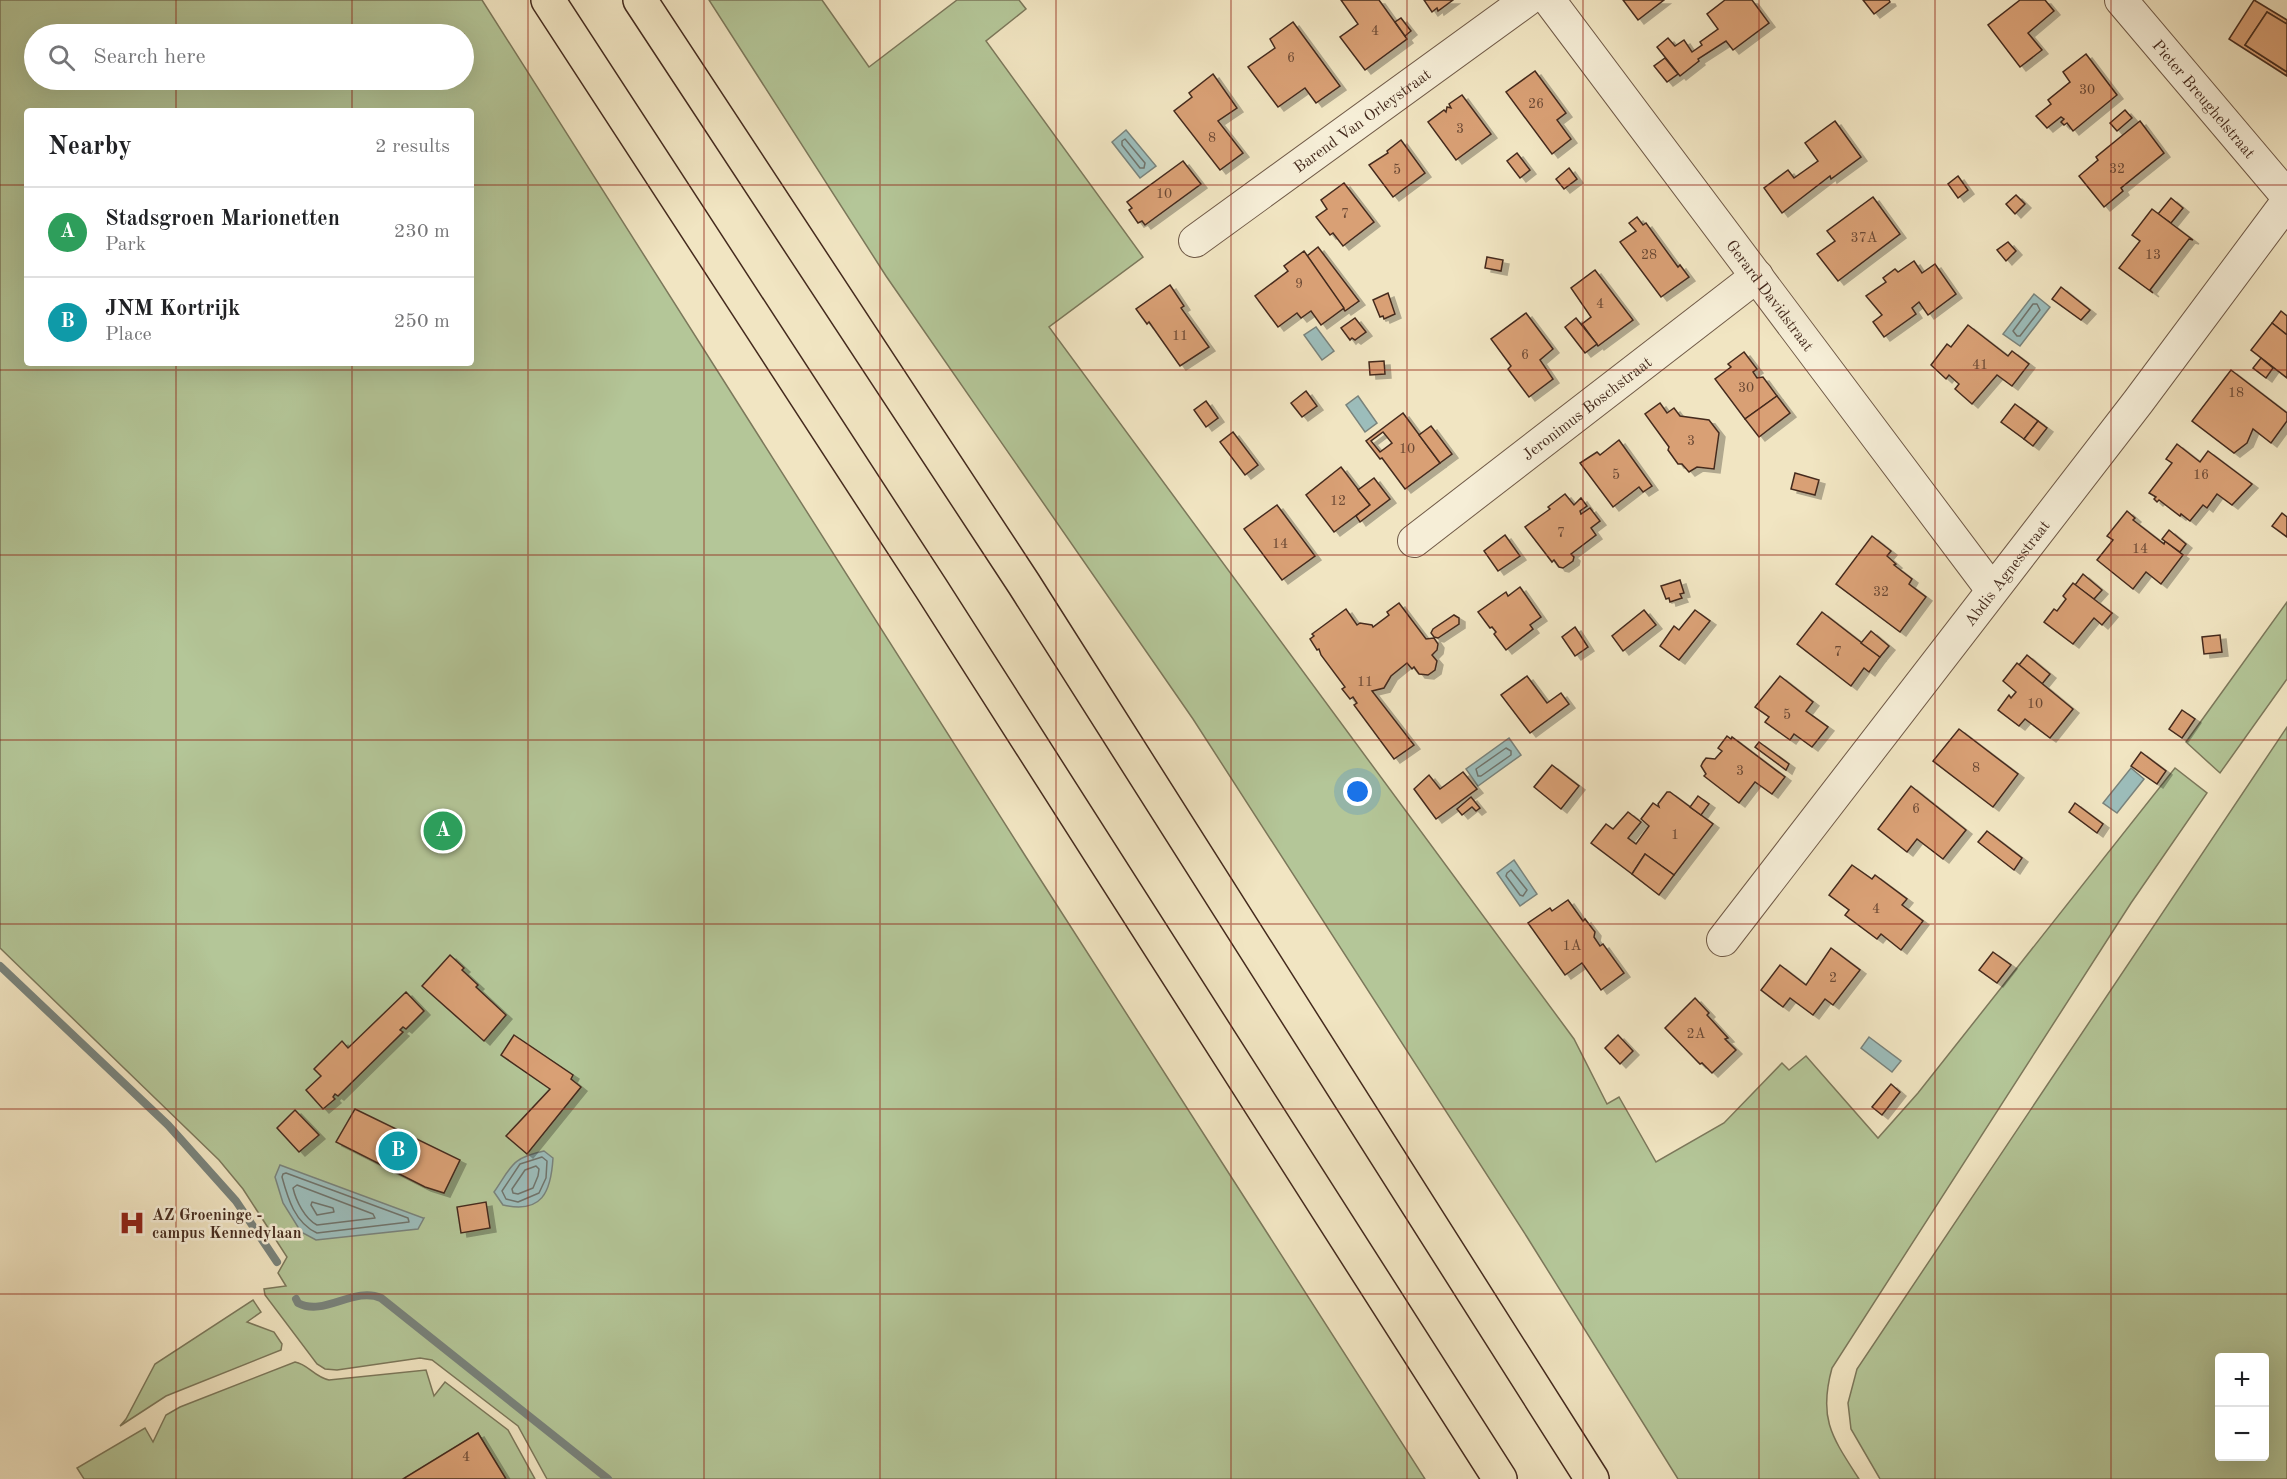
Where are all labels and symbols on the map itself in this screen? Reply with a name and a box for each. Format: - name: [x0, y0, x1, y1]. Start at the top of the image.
- house number: 4: [1371, 24, 1379, 38]
- street label: Pieter Breughelstraat: [2148, 37, 2258, 162]
- house number: 6: [1287, 51, 1295, 65]
- street label: Barend Van Orleystraat: [1291, 66, 1435, 177]
- house number: 30: [2079, 83, 2095, 97]
- house number: 26: [1528, 97, 1544, 111]
- house number: 3: [1456, 122, 1464, 136]
- house number: 8: [1208, 131, 1216, 145]
- house number: 32: [2109, 162, 2125, 176]
- house number: 5: [1393, 163, 1401, 177]
- house number: 10: [1156, 187, 1172, 201]
- house number: 7: [1341, 207, 1349, 221]
- house number: 37A: [1851, 231, 1878, 245]
- street label: Gerard Davidstraat: [1722, 238, 1816, 355]
- house number: 28: [1641, 248, 1657, 262]
- house number: 13: [2145, 248, 2161, 262]
- house number: 9: [1295, 277, 1303, 291]
- house number: 4: [1596, 297, 1604, 311]
- house number: 11: [1172, 329, 1188, 343]
- house number: 6: [1521, 348, 1529, 362]
- street label: Jeronimus Boschstraat: [1520, 354, 1656, 464]
- house number: 41: [1972, 358, 1988, 372]
- house number: 30: [1738, 381, 1754, 395]
- house number: 18: [2228, 386, 2244, 400]
- house number: 3: [1687, 434, 1695, 448]
- house number: 10: [1399, 442, 1415, 456]
- house number: 5: [1612, 468, 1620, 482]
- house number: 16: [2193, 468, 2209, 482]
- house number: 12: [1330, 494, 1346, 508]
- street label: Abdis Agnesstraat: [1962, 518, 2054, 630]
- house number: 7: [1557, 526, 1565, 540]
- house number: 14: [1272, 537, 1288, 551]
- house number: 14: [2132, 542, 2148, 556]
- house number: 32: [1873, 585, 1889, 599]
- house number: 7: [1834, 645, 1842, 659]
- house number: 11: [1357, 675, 1373, 689]
- house number: 10: [2027, 697, 2043, 711]
- house number: 5: [1783, 708, 1791, 722]
- house number: 8: [1972, 761, 1980, 775]
- house number: 3: [1736, 764, 1744, 778]
- your location: [1343, 777, 1372, 806]
- house number: 6: [1912, 802, 1920, 816]
- pin: A: [424, 808, 462, 854]
- house number: 1: [1671, 828, 1679, 842]
- house number: 4: [1872, 902, 1880, 916]
- house number: 1A: [1563, 939, 1582, 953]
- house number: 2: [1829, 971, 1837, 985]
- house number: 2A: [1687, 1027, 1706, 1041]
- pin: B: [378, 1128, 418, 1174]
- hospital icon: AZ Groeninge - campus Kennedylaan: [117, 1208, 147, 1238]
- place label: AZ Groeninge - campus Kennedylaan: [152, 1208, 302, 1242]
- house number: 4: [462, 1450, 470, 1464]

